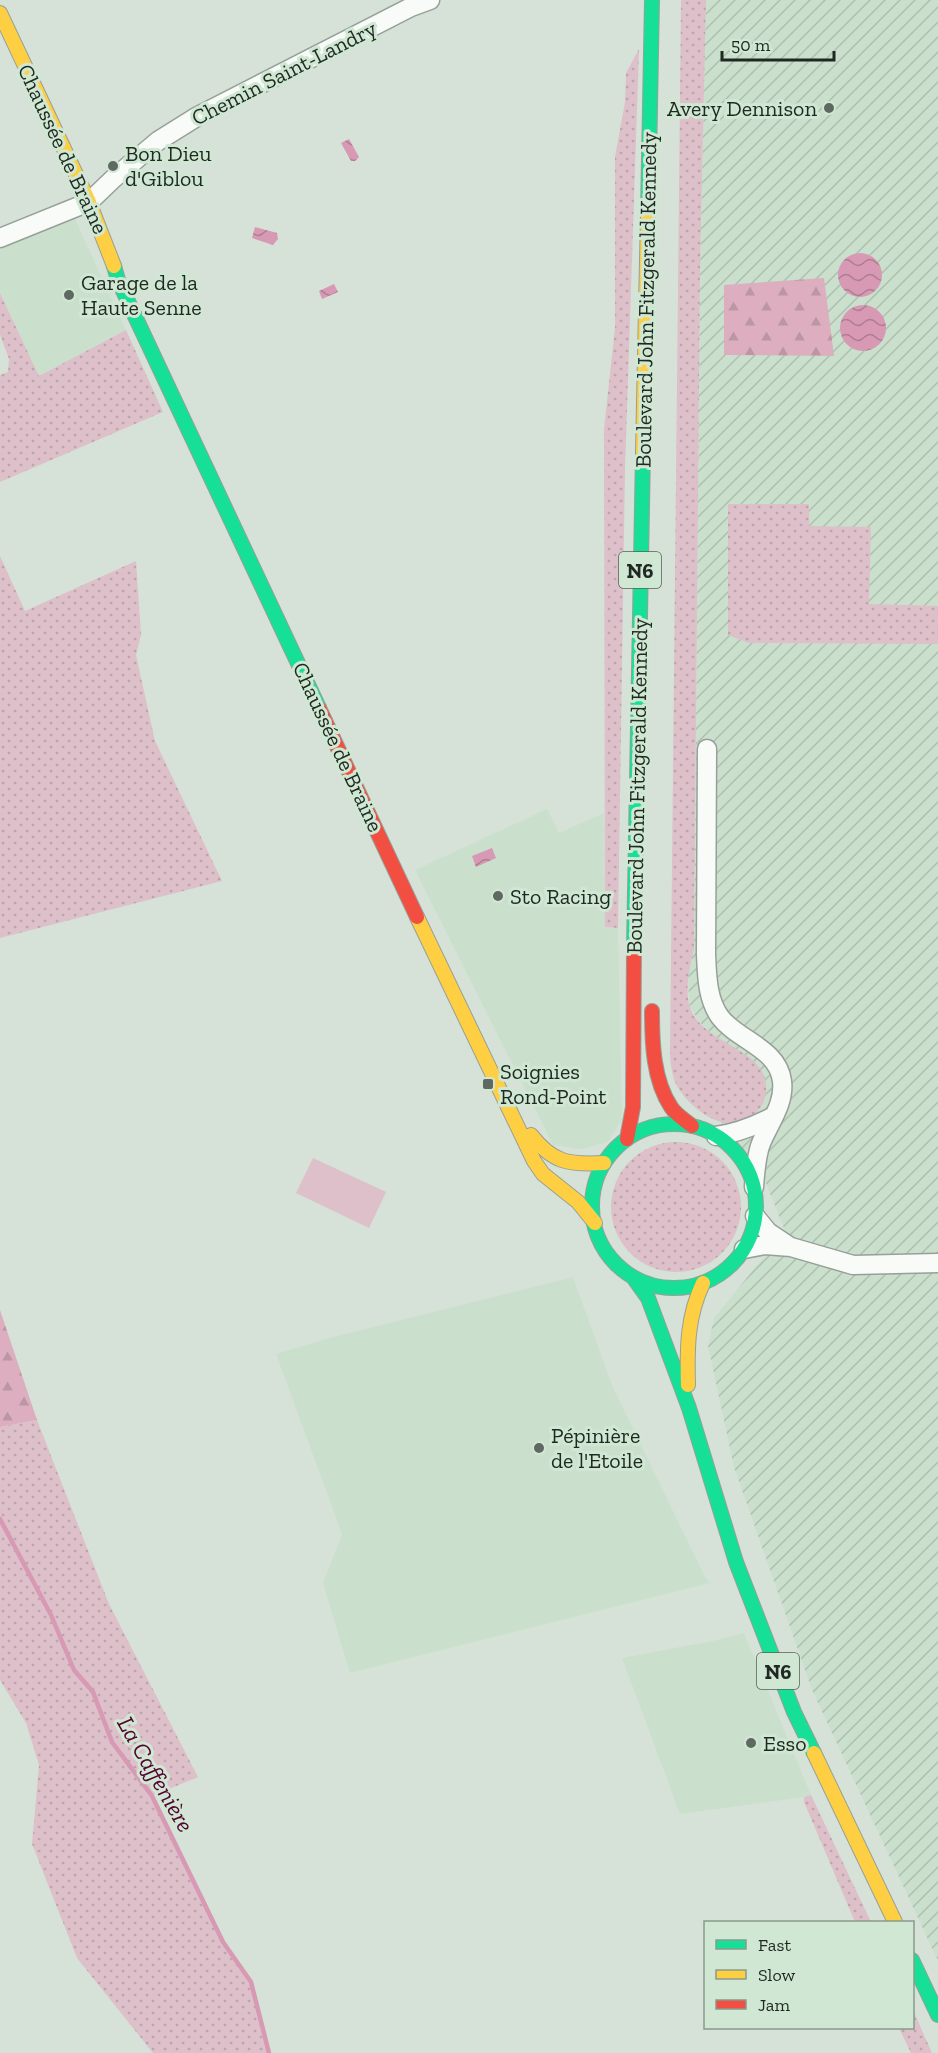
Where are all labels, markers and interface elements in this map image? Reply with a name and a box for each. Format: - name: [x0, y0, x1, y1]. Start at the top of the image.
- street label: Chemin Saint-Landry: [187, 14, 382, 131]
- scale bar: [722, 24, 834, 62]
- text: 50 m: [731, 34, 771, 56]
- street label: Chaussée de Braine: [12, 60, 114, 238]
- place label: Avery Dennison: [667, 95, 817, 122]
- marker: Avery Dennison: [822, 101, 836, 115]
- street label: Boulevard John Fitzgerald Kennedy: [630, 131, 662, 468]
- place label: Bon Dieu d'Giblou: [125, 140, 212, 192]
- marker: Bon Dieu d'Giblou: [106, 159, 120, 173]
- place label: Garage de la Haute Senne: [81, 269, 201, 321]
- marker: Garage de la Haute Senne: [62, 288, 76, 302]
- road number: N6: [619, 552, 661, 588]
- street label: Boulevard John Fitzgerald Kennedy: [621, 617, 653, 954]
- street label: Chaussée de Braine: [287, 658, 389, 836]
- place label: Sto Racing: [510, 883, 611, 910]
- marker: Sto Racing: [491, 889, 505, 903]
- place label: Soignies Rond-Point: [500, 1058, 607, 1110]
- marker: Soignies Rond-Point: [481, 1077, 495, 1091]
- place label: Pépinière de l'Etoile: [551, 1422, 643, 1474]
- marker: Pépinière de l'Etoile: [532, 1441, 546, 1455]
- road number: N6: [757, 1653, 799, 1689]
- water label: La Caffenière: [111, 1711, 201, 1837]
- place label: Esso: [763, 1730, 807, 1757]
- marker: Esso: [744, 1736, 758, 1750]
- legend: [704, 1921, 914, 2029]
- text: Fast: [758, 1934, 791, 1956]
- text: Slow: [758, 1964, 795, 1986]
- text: Jam: [758, 1994, 790, 2016]

